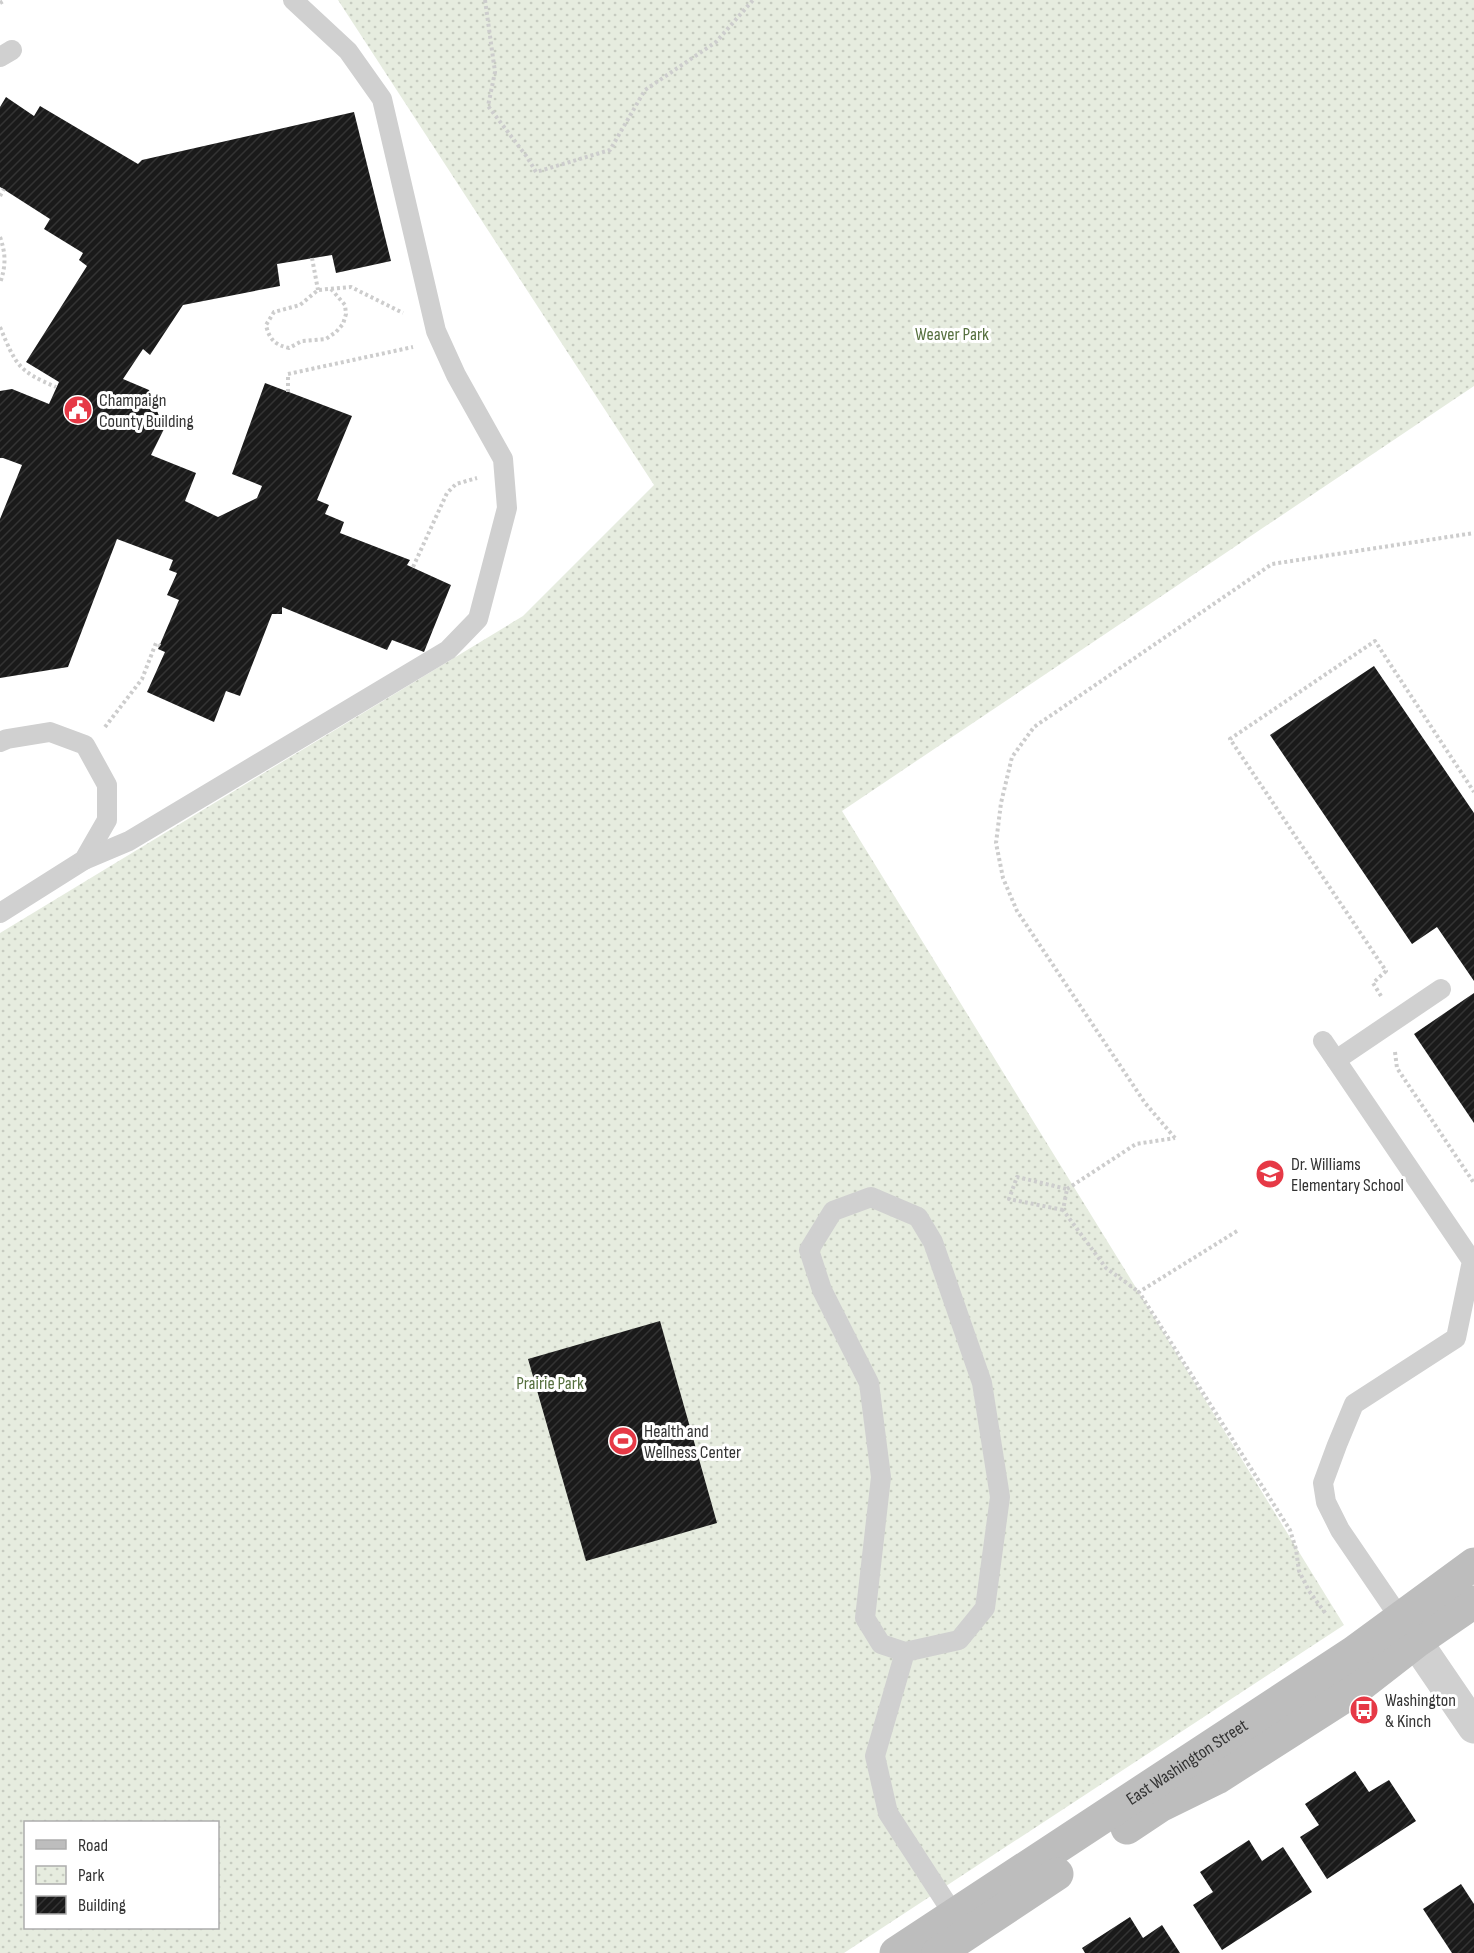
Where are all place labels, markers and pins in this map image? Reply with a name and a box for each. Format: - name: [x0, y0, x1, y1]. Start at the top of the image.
- place label: Champaign County Building: [99, 390, 194, 432]
- public building icon: Champaign County Building: [62, 394, 94, 426]
- place label: Dr. Williams Elementary School: [1291, 1154, 1404, 1196]
- school or university icon: Dr. Williams Elementary School: [1254, 1158, 1286, 1190]
- place label: Health and Wellness Center: [644, 1421, 741, 1463]
- sports icon: Health and Wellness Center: [607, 1425, 639, 1457]
- place label: Washington & Kinch: [1385, 1690, 1456, 1732]
- bus stop icon: Washington & Kinch: [1348, 1694, 1380, 1726]

